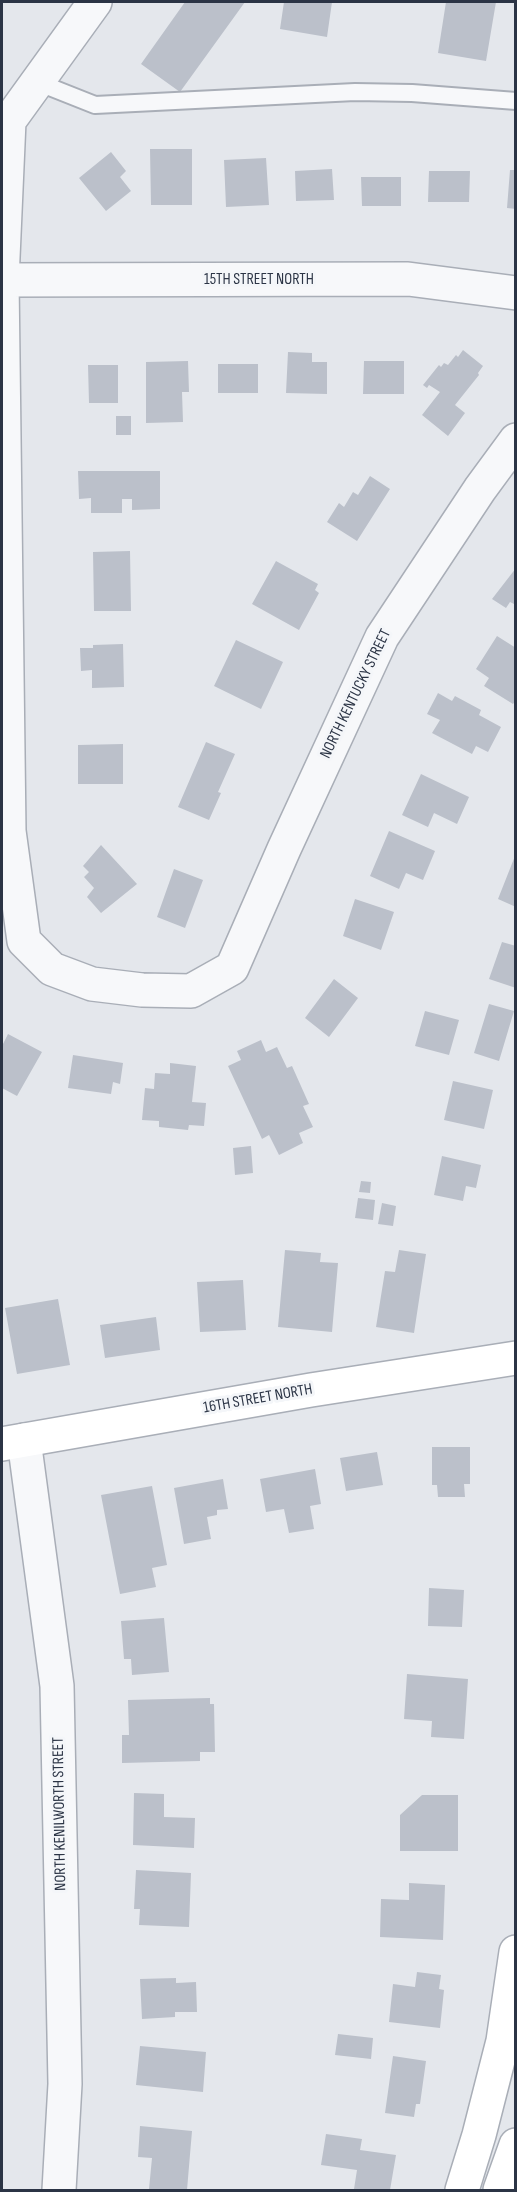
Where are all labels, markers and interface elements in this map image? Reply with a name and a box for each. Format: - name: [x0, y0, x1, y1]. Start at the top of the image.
- street label: 15TH STREET NORTH: [204, 270, 314, 290]
- street label: NORTH KENTUCKY STREET: [316, 626, 396, 762]
- street label: 16TH STREET NORTH: [202, 1380, 314, 1418]
- street label: NORTH KENILWORTH STREET: [49, 1737, 71, 1891]

